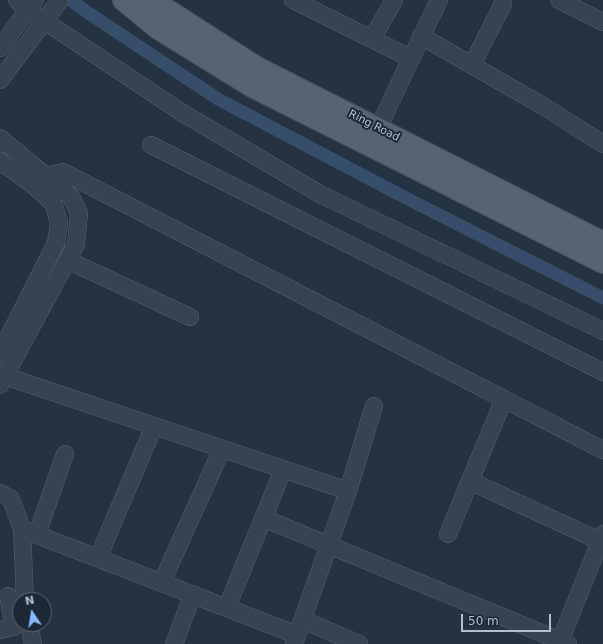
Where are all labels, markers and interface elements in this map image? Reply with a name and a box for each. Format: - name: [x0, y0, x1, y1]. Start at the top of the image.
- street label: Ring Road: [346, 107, 402, 145]
- north arrow: [12, 592, 52, 632]
- text: N: [24, 593, 35, 608]
- scale bar: [463, 606, 553, 632]
- text: 50 m: [468, 614, 499, 628]

